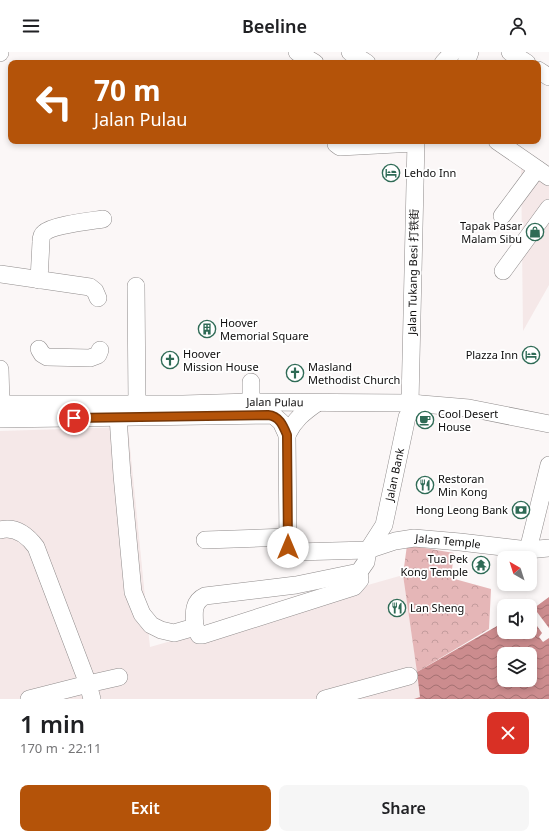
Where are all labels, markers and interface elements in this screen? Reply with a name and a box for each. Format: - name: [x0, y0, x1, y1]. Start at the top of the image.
- text: Beeline: [242, 14, 307, 38]
- icon: menu: [20, 15, 42, 37]
- icon: person: [507, 15, 529, 37]
- text: 70 m: [94, 71, 161, 109]
- icon: left: [28, 76, 80, 128]
- text: Jalan Pulau: [94, 107, 187, 131]
- hotel icon: Lehdo Inn: [381, 163, 401, 183]
- place label: Lehdo Inn: [404, 165, 456, 180]
- street label: Jalan Tukang Besi 打铁街: [404, 209, 421, 336]
- place label: Tapak Pasar Malam Sibu: [460, 218, 522, 246]
- shop icon: Tapak Pasar Malam Sibu: [525, 222, 545, 242]
- place label: Hoover Memorial Square: [220, 315, 309, 343]
- building icon: Hoover Memorial Square: [197, 319, 217, 339]
- hotel icon: Plazza Inn: [521, 345, 541, 365]
- place label: Hoover Mission House: [183, 346, 259, 374]
- place label: Plazza Inn: [466, 347, 518, 362]
- church icon: Hoover Mission House: [160, 350, 180, 370]
- place label: Masland Methodist Church: [308, 359, 400, 387]
- church icon: Masland Methodist Church: [285, 363, 305, 383]
- street label: Jalan Pulau: [245, 394, 304, 409]
- pin: [57, 401, 91, 435]
- place label: Cool Desert House: [438, 406, 498, 434]
- icon: arrive: [63, 407, 85, 429]
- cafe icon: Cool Desert House: [415, 410, 435, 430]
- street label: Jalan Bank: [381, 446, 407, 503]
- place label: Restoran Min Kong: [438, 471, 488, 499]
- restaurant icon: Restoran Min Kong: [415, 475, 435, 495]
- bank icon: Hong Leong Bank: [511, 500, 531, 520]
- place label: Hong Leong Bank: [416, 502, 508, 517]
- position arrow: [267, 526, 309, 568]
- street label: Jalan Temple: [414, 530, 482, 551]
- place label: Tua Pek Kong Temple: [400, 551, 468, 579]
- north arrow: [497, 551, 537, 591]
- map controls: [497, 551, 537, 687]
- temple icon: Tua Pek Kong Temple: [471, 555, 491, 575]
- restaurant icon: Lan Sheng: [387, 598, 407, 618]
- button: sound: [497, 599, 537, 639]
- place label: Lan Sheng: [410, 600, 464, 615]
- button: layers: [497, 647, 537, 687]
- text: 1 min: [20, 707, 85, 740]
- button: close: [487, 712, 529, 754]
- text: 170 m · 22:11: [20, 739, 101, 757]
- button: Exit: [20, 785, 271, 831]
- button: Share: [279, 785, 529, 831]

